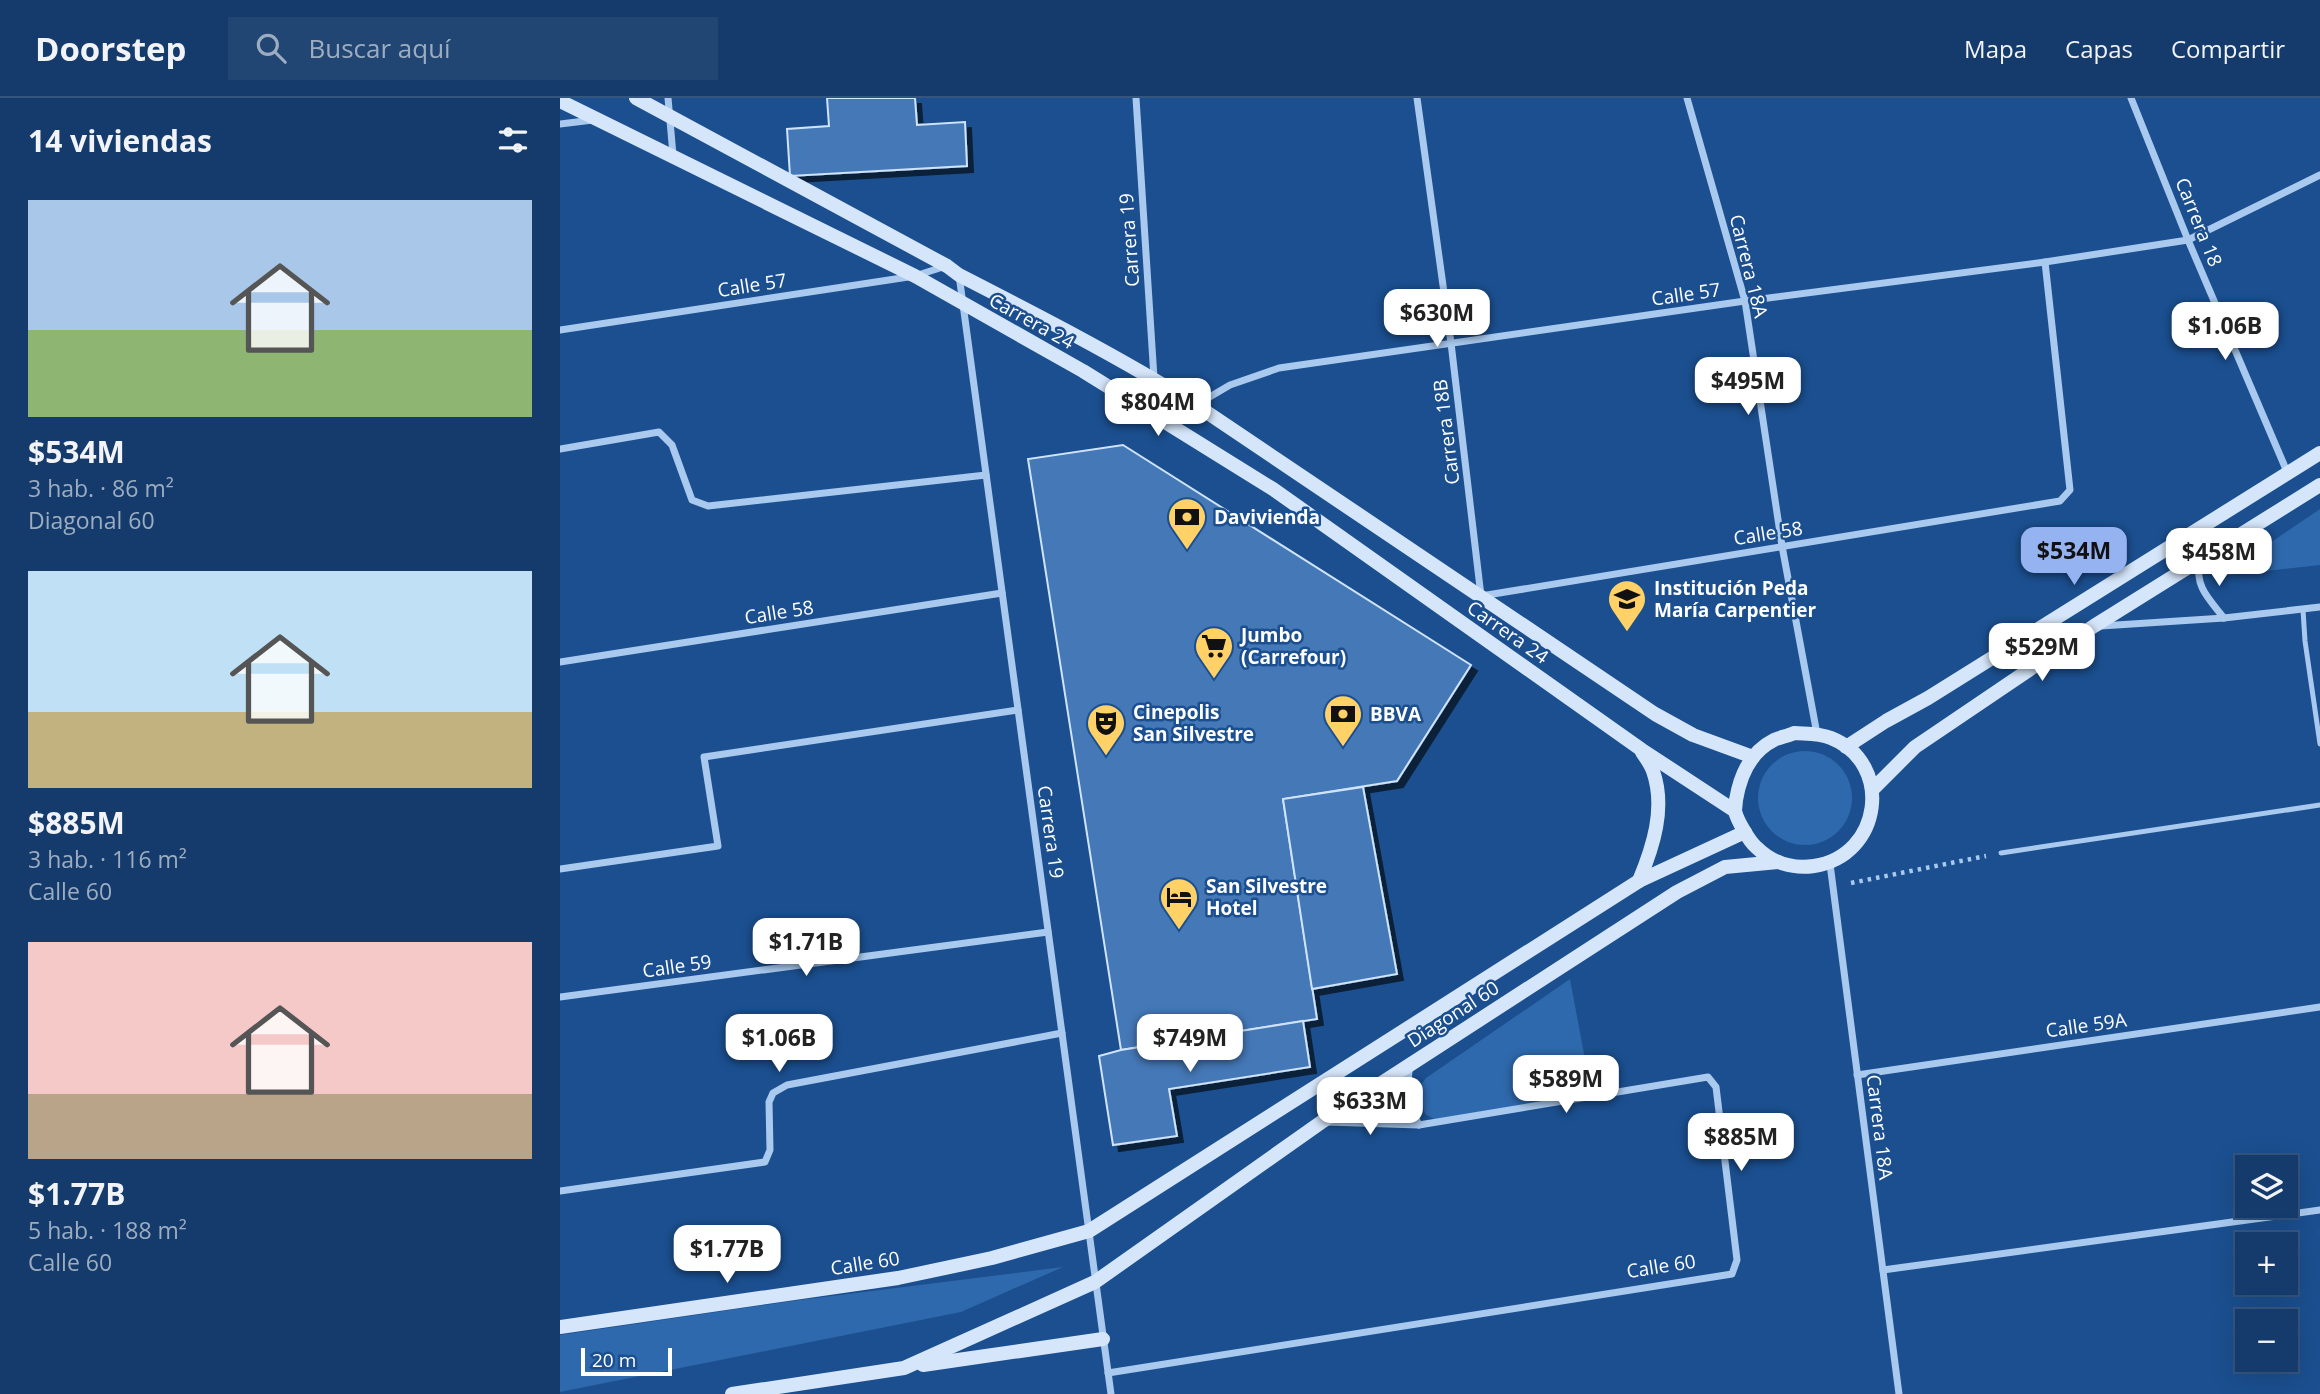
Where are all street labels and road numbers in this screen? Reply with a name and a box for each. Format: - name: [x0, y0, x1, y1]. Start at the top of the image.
- street label: Carrera 18: [2169, 174, 2229, 270]
- street label: Carrera 19: [1113, 192, 1145, 288]
- street label: Carrera 18A: [1724, 212, 1774, 320]
- street label: Calle 57: [716, 267, 788, 303]
- street label: Calle 57: [1650, 276, 1722, 312]
- street label: Carrera 24: [985, 287, 1079, 355]
- street label: Carrera 18B: [1427, 378, 1465, 486]
- street label: Calle 58: [1732, 515, 1804, 551]
- street label: Calle 58: [743, 594, 815, 630]
- street label: Carrera 24: [1462, 594, 1554, 670]
- street label: Carrera 19: [1032, 784, 1070, 880]
- street label: Calle 59: [641, 948, 713, 984]
- street label: Diagonal 60: [1402, 975, 1504, 1053]
- street label: Calle 59A: [2044, 1006, 2128, 1044]
- street label: Carrera 18A: [1861, 1073, 1899, 1181]
- street label: Calle 60: [829, 1245, 901, 1281]
- street label: Calle 60: [1625, 1248, 1697, 1284]

